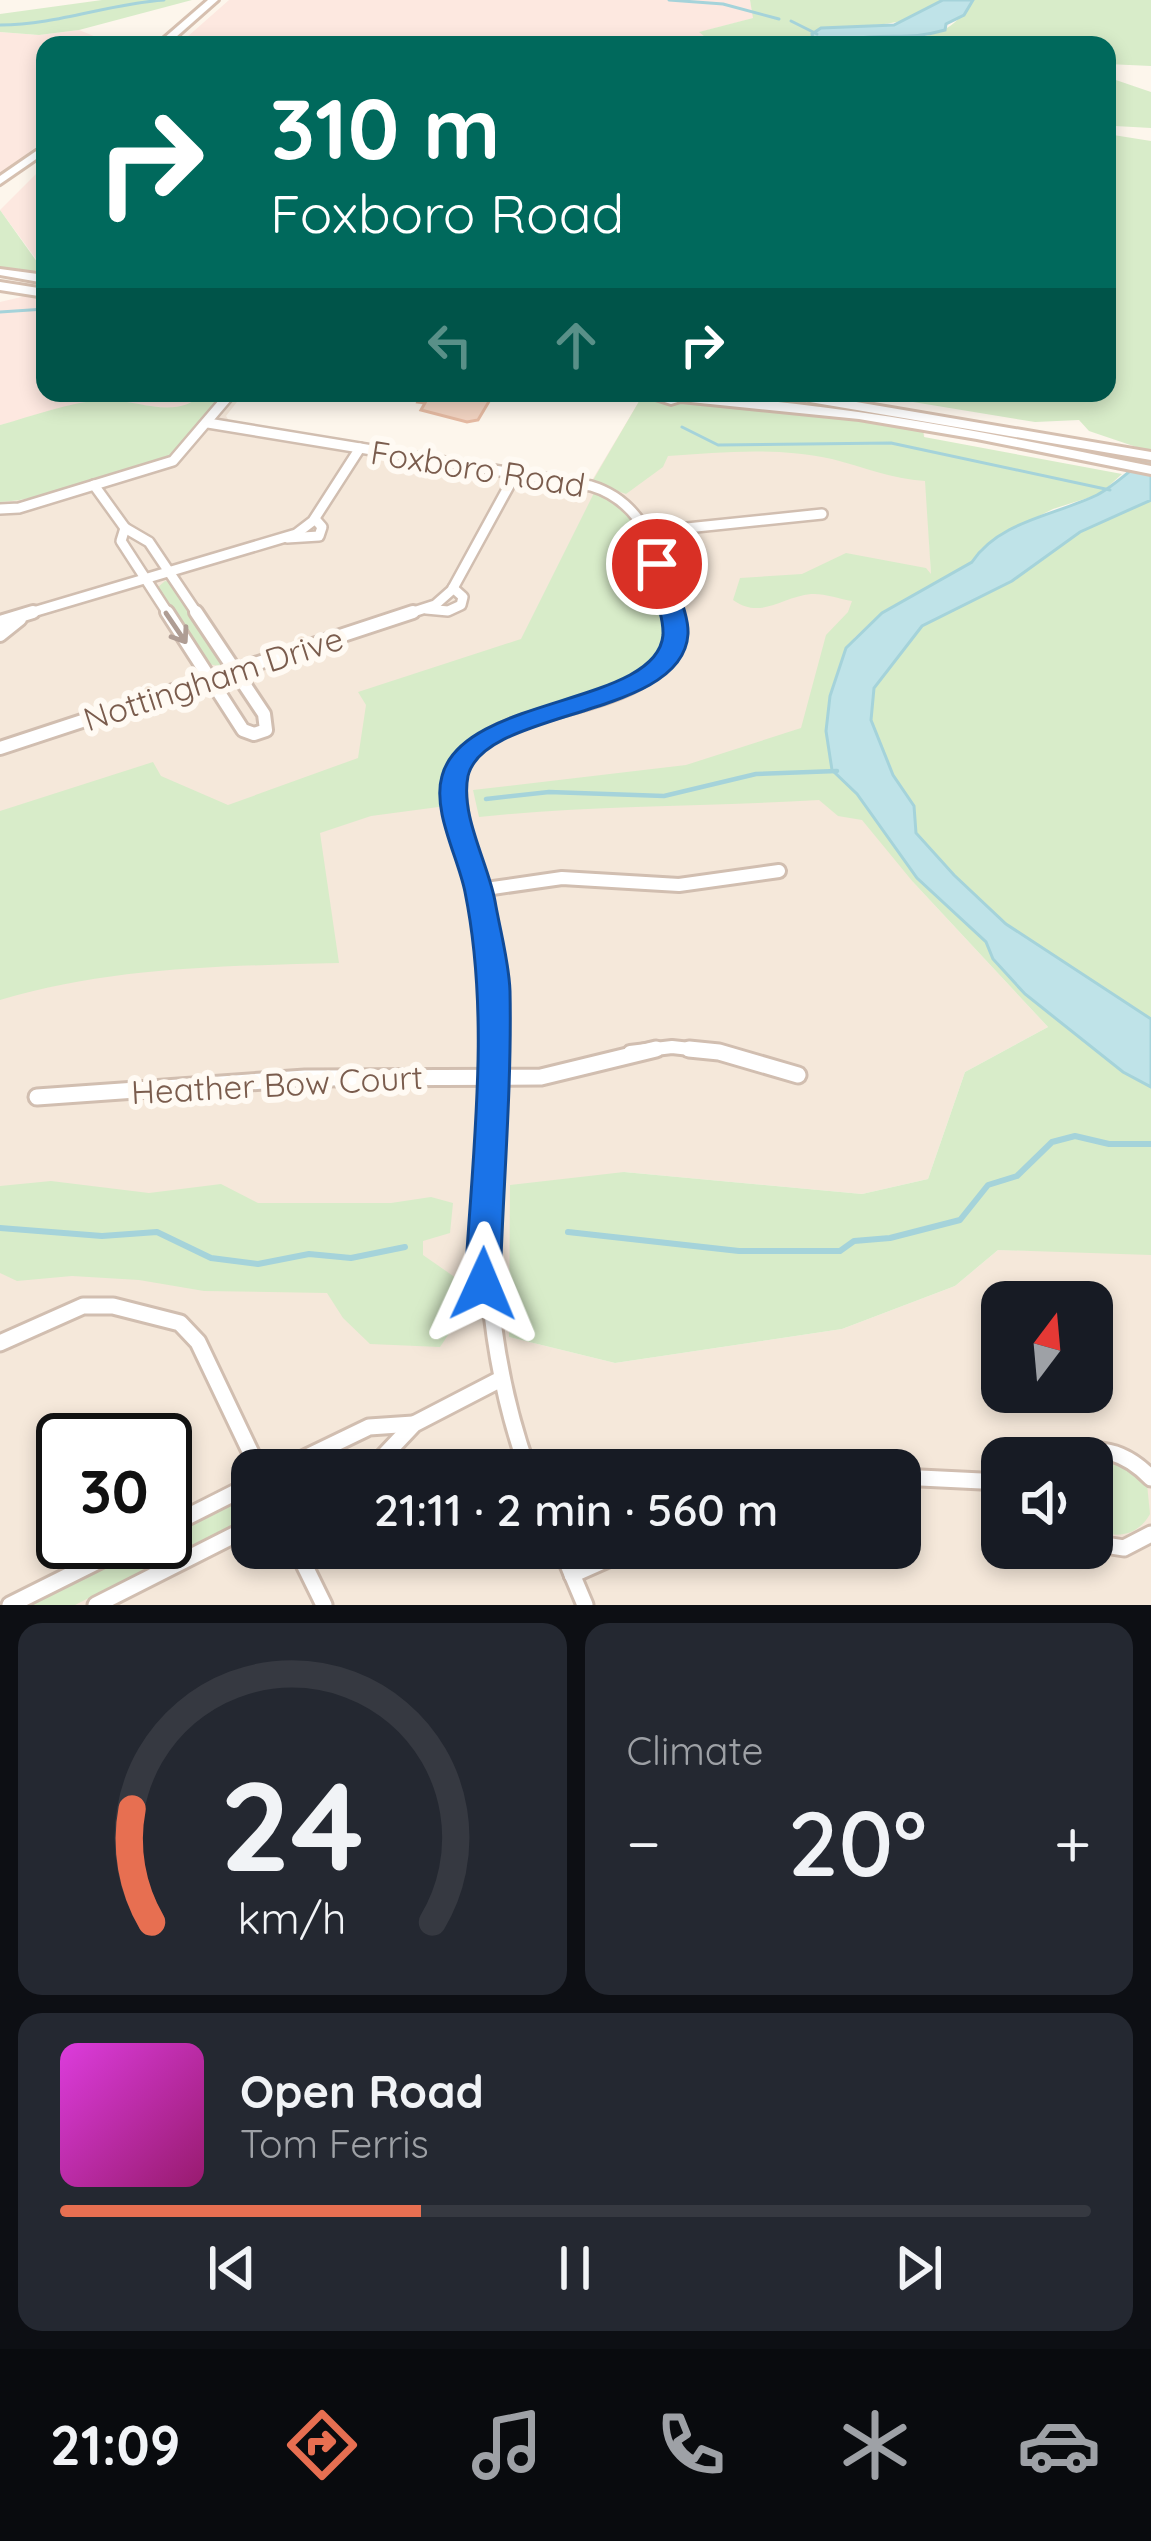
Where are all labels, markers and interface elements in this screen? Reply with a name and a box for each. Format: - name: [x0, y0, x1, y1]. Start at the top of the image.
- text: 310 m: [270, 75, 500, 180]
- icon: right: [72, 84, 228, 240]
- text: Foxboro Road: [270, 179, 624, 247]
- icon: left: [417, 312, 483, 378]
- icon: ahead: [543, 312, 609, 378]
- icon: right: [669, 312, 735, 378]
- street label: Foxboro Road: [368, 431, 588, 505]
- pin: [606, 513, 708, 615]
- icon: arrive: [624, 531, 690, 597]
- one-way arrow: [164, 611, 189, 644]
- street label: Nottingham Drive: [78, 617, 348, 739]
- street label: Heather Bow Court: [130, 1056, 424, 1112]
- position arrow: [420, 1221, 546, 1347]
- north arrow: [981, 1281, 1113, 1413]
- map controls: [981, 1281, 1113, 1569]
- speed limit sign: 30: [36, 1413, 192, 1569]
- button: sound: [981, 1437, 1113, 1569]
- text: 21:11 · 2 min · 560 m: [374, 1481, 778, 1537]
- text: Climate: [627, 1726, 764, 1775]
- text: 24: [220, 1746, 364, 1902]
- text: 20°: [788, 1786, 927, 1899]
- text: −: [627, 1801, 661, 1884]
- text: +: [1054, 1801, 1091, 1884]
- text: km/h: [238, 1891, 347, 1945]
- text: Open Road: [240, 2063, 484, 2119]
- text: Tom Ferris: [240, 2119, 429, 2168]
- icon: previous: [199, 2235, 265, 2301]
- icon: pause: [542, 2235, 608, 2301]
- icon: next: [886, 2235, 952, 2301]
- icon: directions: [280, 2403, 364, 2487]
- icon: music: [465, 2403, 549, 2487]
- icon: phone: [649, 2403, 733, 2487]
- icon: climate: [833, 2403, 917, 2487]
- icon: car: [1017, 2403, 1101, 2487]
- text: 21:09: [50, 2411, 180, 2479]

